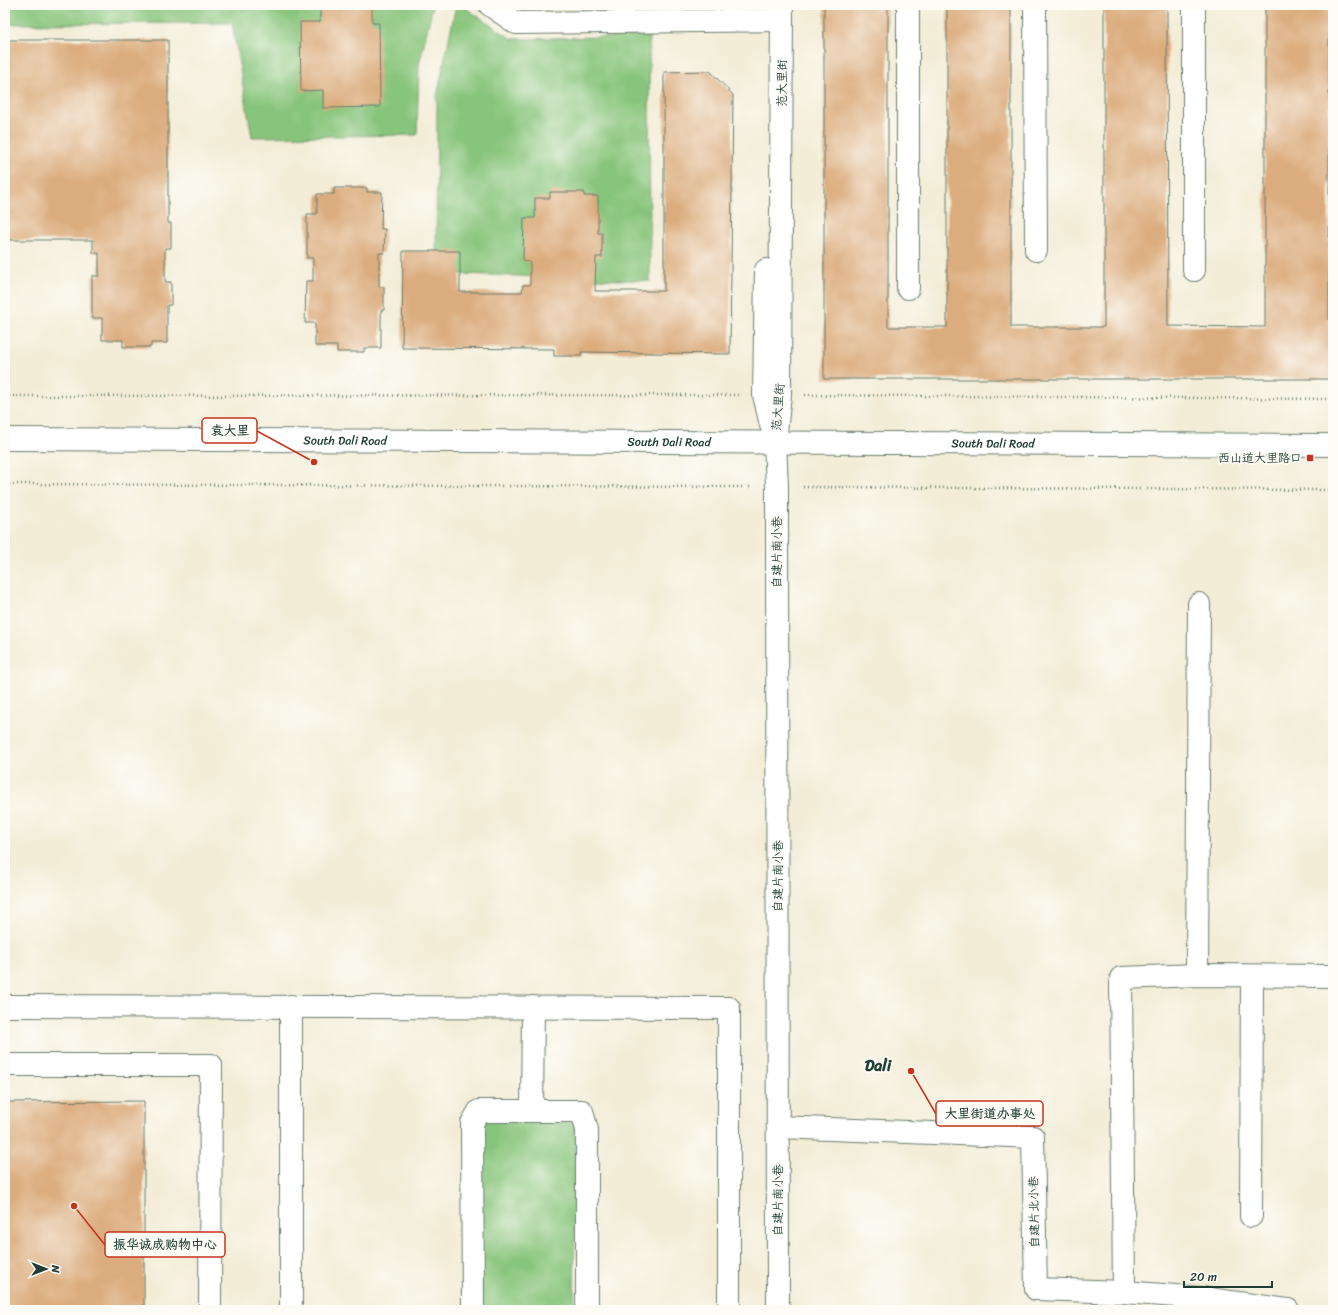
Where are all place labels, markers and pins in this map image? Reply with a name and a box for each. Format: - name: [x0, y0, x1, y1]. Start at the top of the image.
- callout: 袁大里: [202, 418, 257, 443]
- place label: 西山道大里路口: [1218, 447, 1302, 469]
- marker: 西山道大里路口: [1305, 453, 1315, 463]
- callout: 大里街道办事处: [936, 1101, 1043, 1126]
- callout: 振华诚成购物中心: [105, 1232, 225, 1257]

